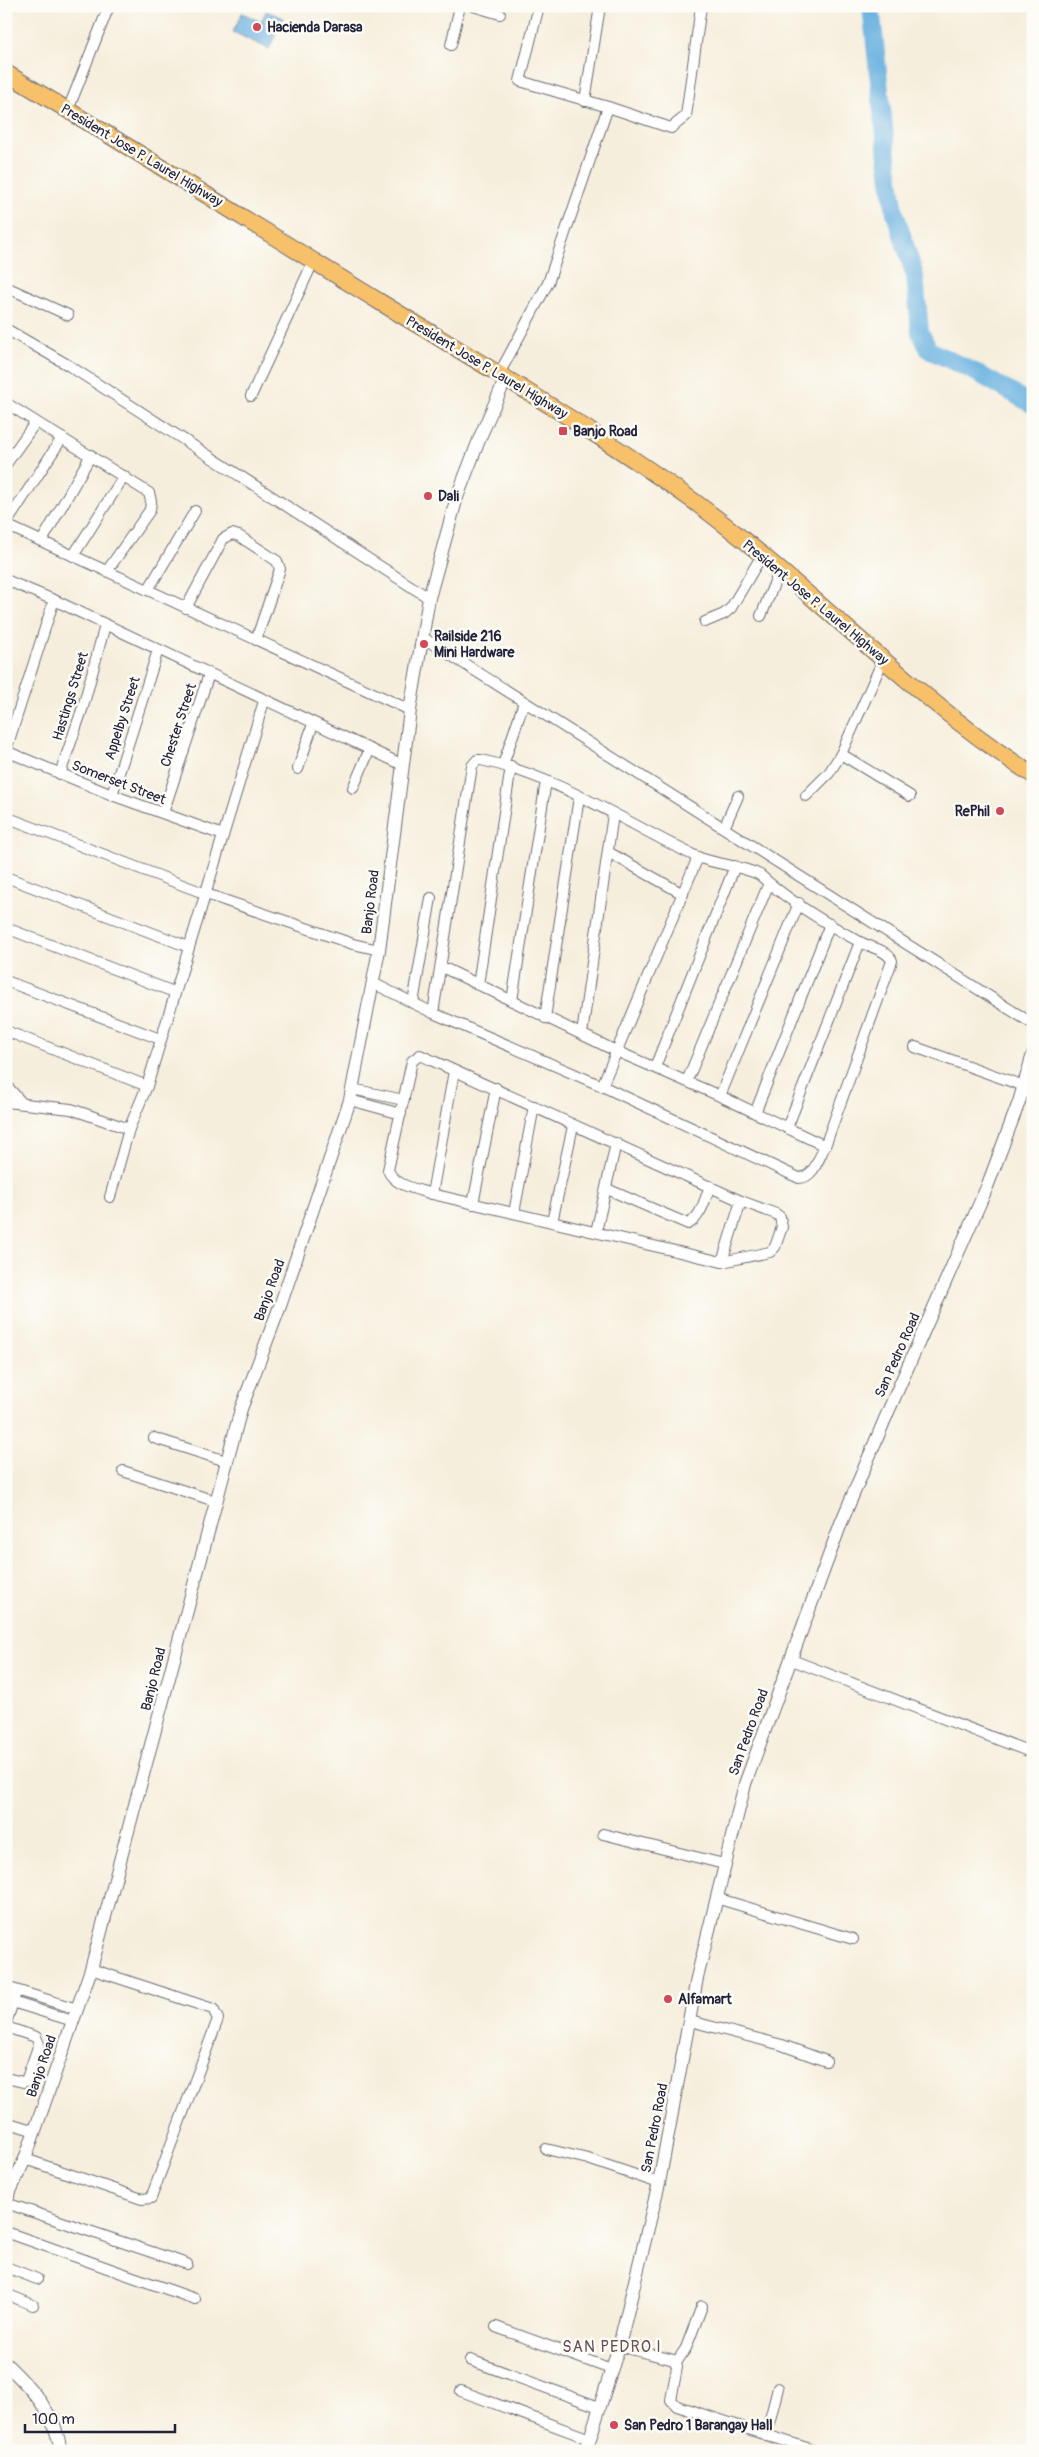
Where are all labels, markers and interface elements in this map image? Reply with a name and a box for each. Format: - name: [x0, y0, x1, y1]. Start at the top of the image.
- place label: Hacienda Darasa: [267, 19, 363, 36]
- marker: Hacienda Darasa: [251, 21, 263, 33]
- street label: President Jose P. Laurel Highway: [58, 100, 226, 211]
- street label: President Jose P. Laurel Highway: [403, 312, 571, 423]
- place label: Banjo Road: [573, 423, 638, 440]
- marker: Banjo Road: [557, 425, 569, 437]
- place label: Dali: [438, 488, 460, 505]
- marker: Dali: [422, 490, 434, 502]
- street label: President Jose P. Laurel Highway: [739, 536, 892, 669]
- place label: Railside 216 Mini Hardware: [434, 628, 516, 661]
- marker: Railside 216 Mini Hardware: [418, 638, 430, 650]
- street label: Hastings Street: [49, 649, 92, 743]
- street label: Appelby Street: [101, 674, 144, 762]
- street label: Chester Street: [157, 681, 200, 769]
- street label: Somerset Street: [69, 757, 169, 808]
- place label: RePhil: [955, 803, 990, 820]
- marker: RePhil: [994, 805, 1006, 817]
- street label: Banjo Road: [358, 869, 383, 935]
- street label: Banjo Road: [250, 1257, 289, 1323]
- street label: San Pedro Road: [871, 1310, 924, 1400]
- street label: Banjo Road: [137, 1646, 170, 1713]
- street label: San Pedro Road: [725, 1686, 772, 1778]
- place label: Alfamart: [678, 1991, 732, 2008]
- marker: Alfamart: [662, 1993, 674, 2005]
- street label: Banjo Road: [23, 2033, 60, 2100]
- street label: San Pedro Road: [637, 2082, 672, 2174]
- district label: SAN PEDRO I: [562, 2337, 662, 2357]
- scale bar: [25, 2402, 175, 2434]
- text: 100 m: [32, 2410, 75, 2429]
- place label: San Pedro 1 Barangay Hall: [624, 2417, 773, 2434]
- marker: San Pedro 1 Barangay Hall: [608, 2419, 620, 2431]

